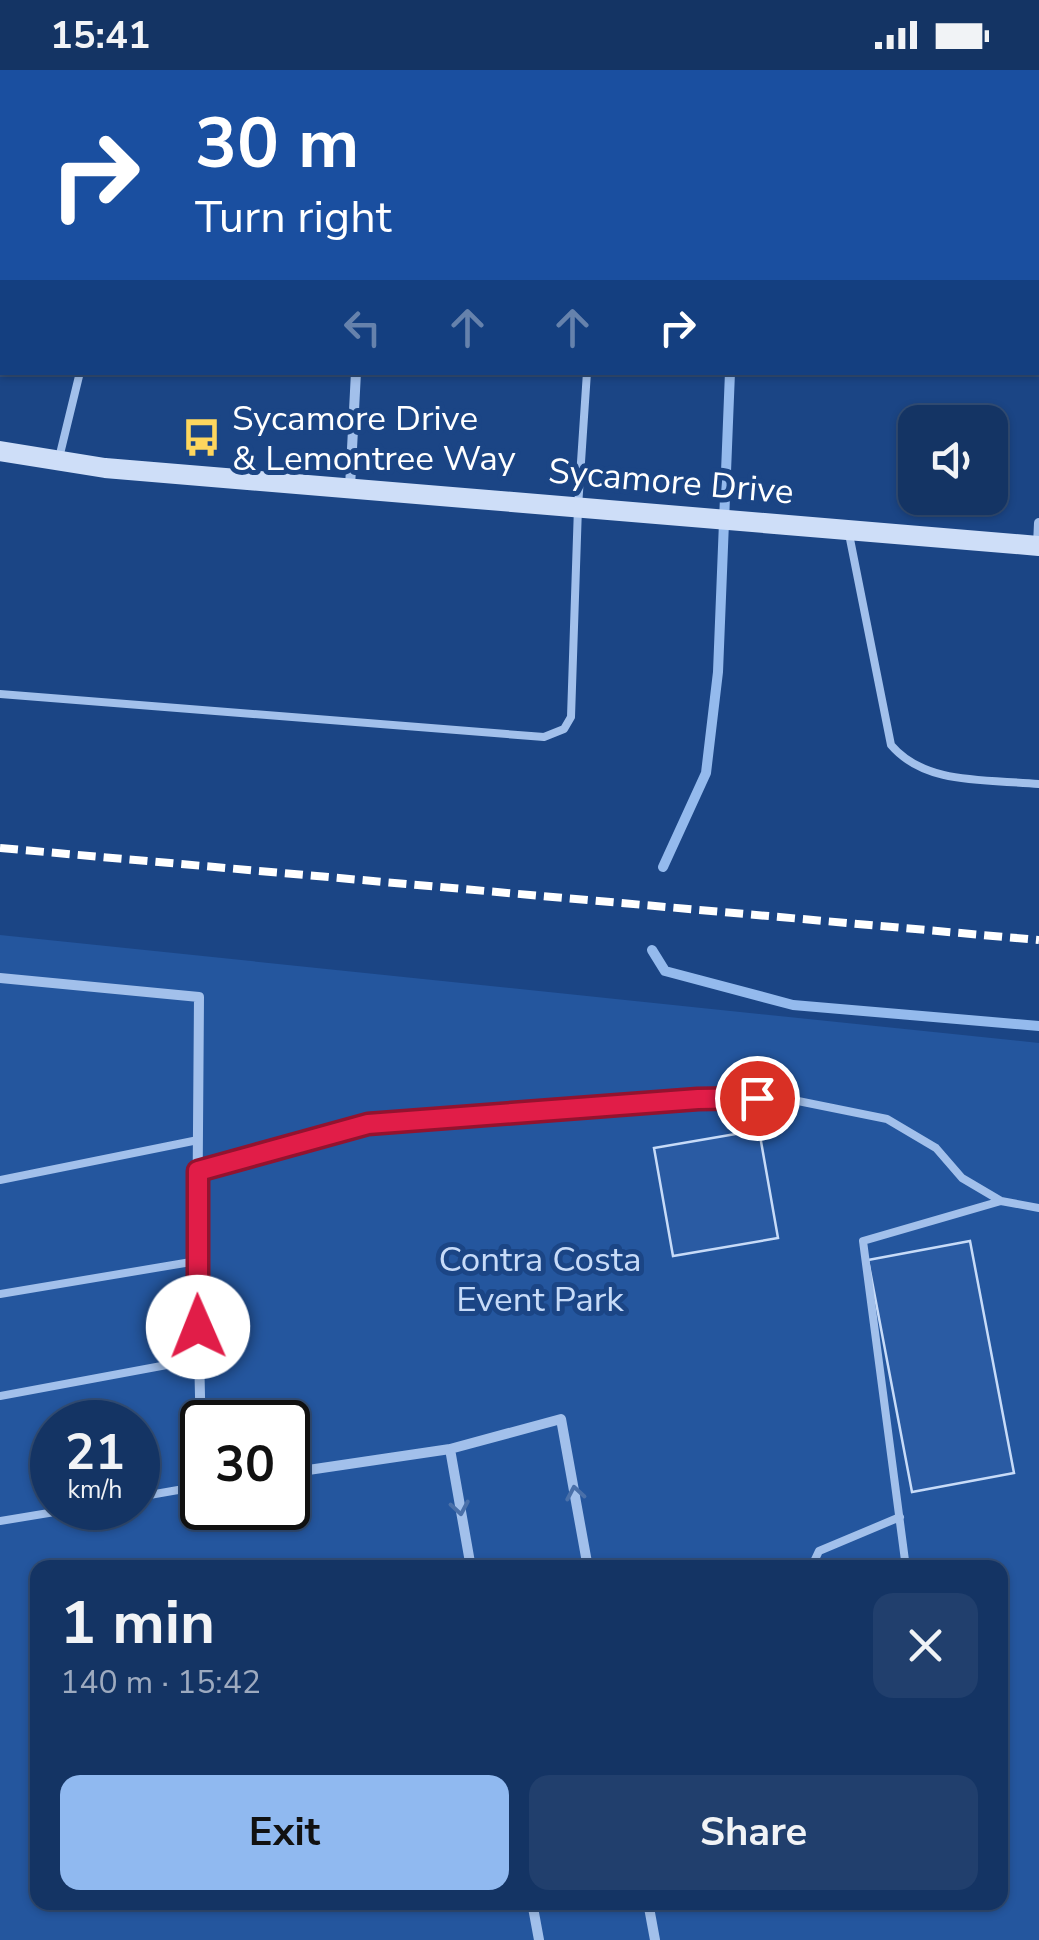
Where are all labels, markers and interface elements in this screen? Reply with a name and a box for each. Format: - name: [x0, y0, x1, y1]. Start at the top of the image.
- text: 15:41: [50, 10, 151, 61]
- text: 30 m: [195, 96, 359, 192]
- icon: right: [30, 110, 160, 240]
- text: Turn right: [195, 187, 392, 248]
- icon: left: [335, 300, 390, 355]
- icon: ahead: [440, 300, 495, 355]
- icon: ahead: [545, 300, 600, 355]
- icon: right: [650, 300, 705, 355]
- place label: Sycamore Drive & Lemontree Way: [232, 395, 516, 482]
- map controls: [898, 405, 1008, 515]
- button: sound: [898, 405, 1008, 515]
- bus stop icon: Sycamore Drive & Lemontree Way: [181, 417, 223, 459]
- street label: Sycamore Drive: [546, 447, 796, 516]
- pin: [715, 1056, 800, 1141]
- icon: arrive: [730, 1071, 785, 1126]
- park label: Contra Costa Event Park: [438, 1236, 642, 1323]
- position arrow: [146, 1275, 250, 1379]
- speed limit sign: 30: [180, 1400, 310, 1530]
- text: 21: [65, 1418, 125, 1487]
- text: km/h: [67, 1473, 123, 1507]
- one-way arrow: [565, 1485, 586, 1502]
- one-way arrow: [449, 1500, 470, 1517]
- text: 1 min: [60, 1582, 215, 1664]
- button: close: [873, 1593, 978, 1698]
- text: 140 m · 15:42: [60, 1661, 261, 1704]
- button: Exit: [60, 1775, 509, 1890]
- button: Share: [529, 1775, 978, 1890]

